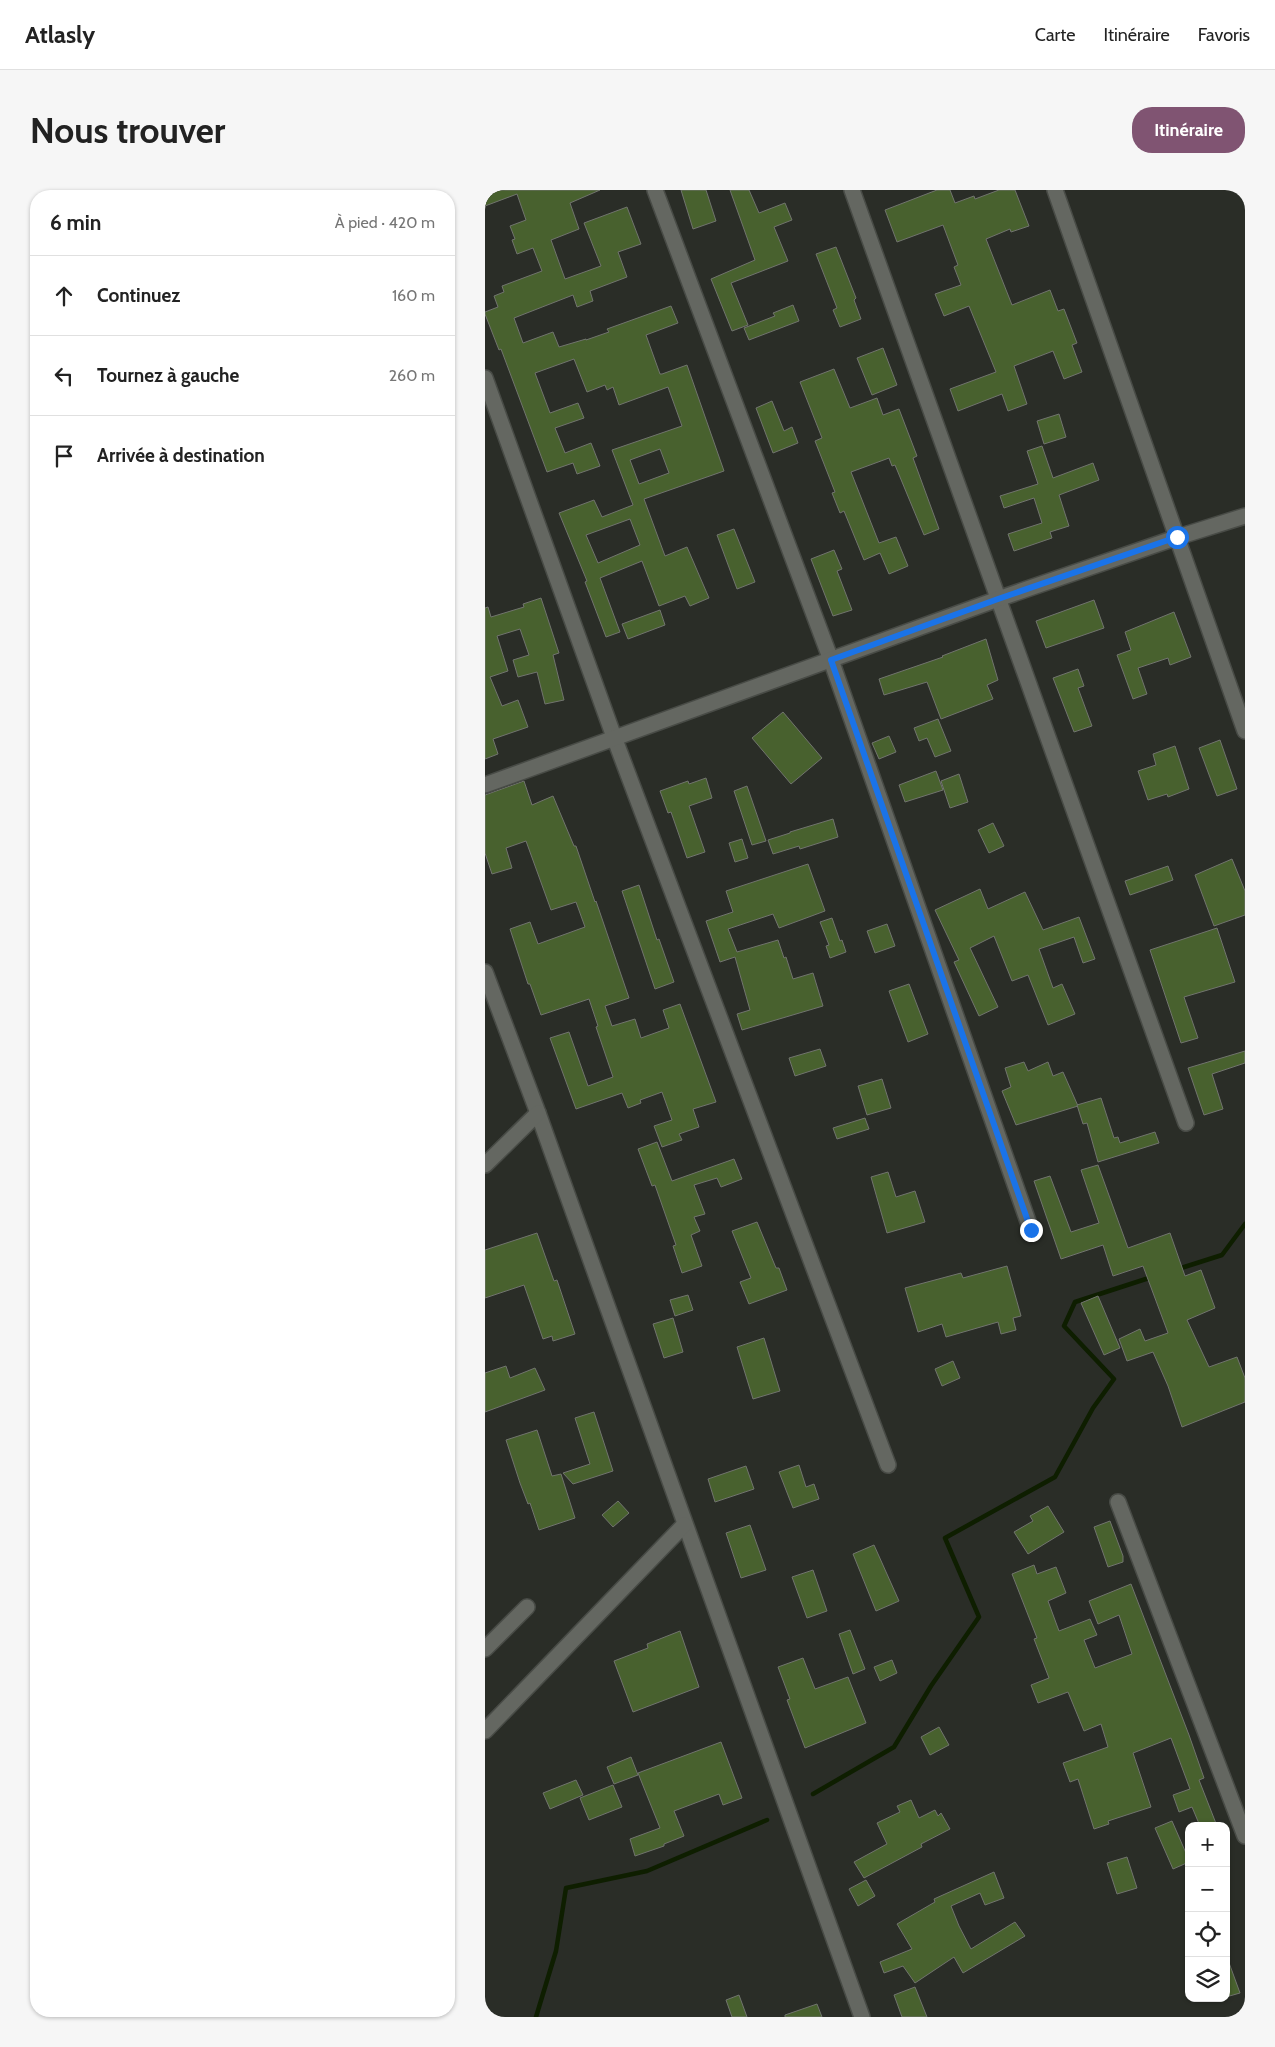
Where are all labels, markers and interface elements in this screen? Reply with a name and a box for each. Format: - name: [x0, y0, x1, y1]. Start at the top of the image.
- text: Atlasly: [25, 20, 95, 49]
- text: Carte: [1035, 24, 1075, 46]
- text: Itinéraire: [1103, 24, 1170, 46]
- text: Favoris: [1198, 24, 1250, 46]
- button: Itinéraire: [1132, 107, 1245, 153]
- text: Nous trouver: [30, 109, 225, 152]
- text: 6 min: [50, 210, 101, 235]
- text: À pied · 420 m: [335, 213, 435, 232]
- icon: ahead: [50, 282, 78, 310]
- text: Continuez: [97, 284, 180, 307]
- text: 160 m: [392, 286, 435, 305]
- icon: left: [50, 362, 78, 390]
- text: Tournez à gauche: [97, 364, 239, 387]
- text: 260 m: [389, 366, 435, 385]
- icon: arrive: [50, 442, 78, 470]
- text: Arrivée à destination: [97, 444, 265, 467]
- route start: [1166, 526, 1189, 549]
- route end: [1020, 1219, 1043, 1242]
- map controls: [1185, 1822, 1230, 2002]
- button: +: [1185, 1822, 1230, 1867]
- button: −: [1185, 1867, 1230, 1912]
- button: locate: [1185, 1912, 1230, 1957]
- button: layers: [1185, 1957, 1230, 2002]

